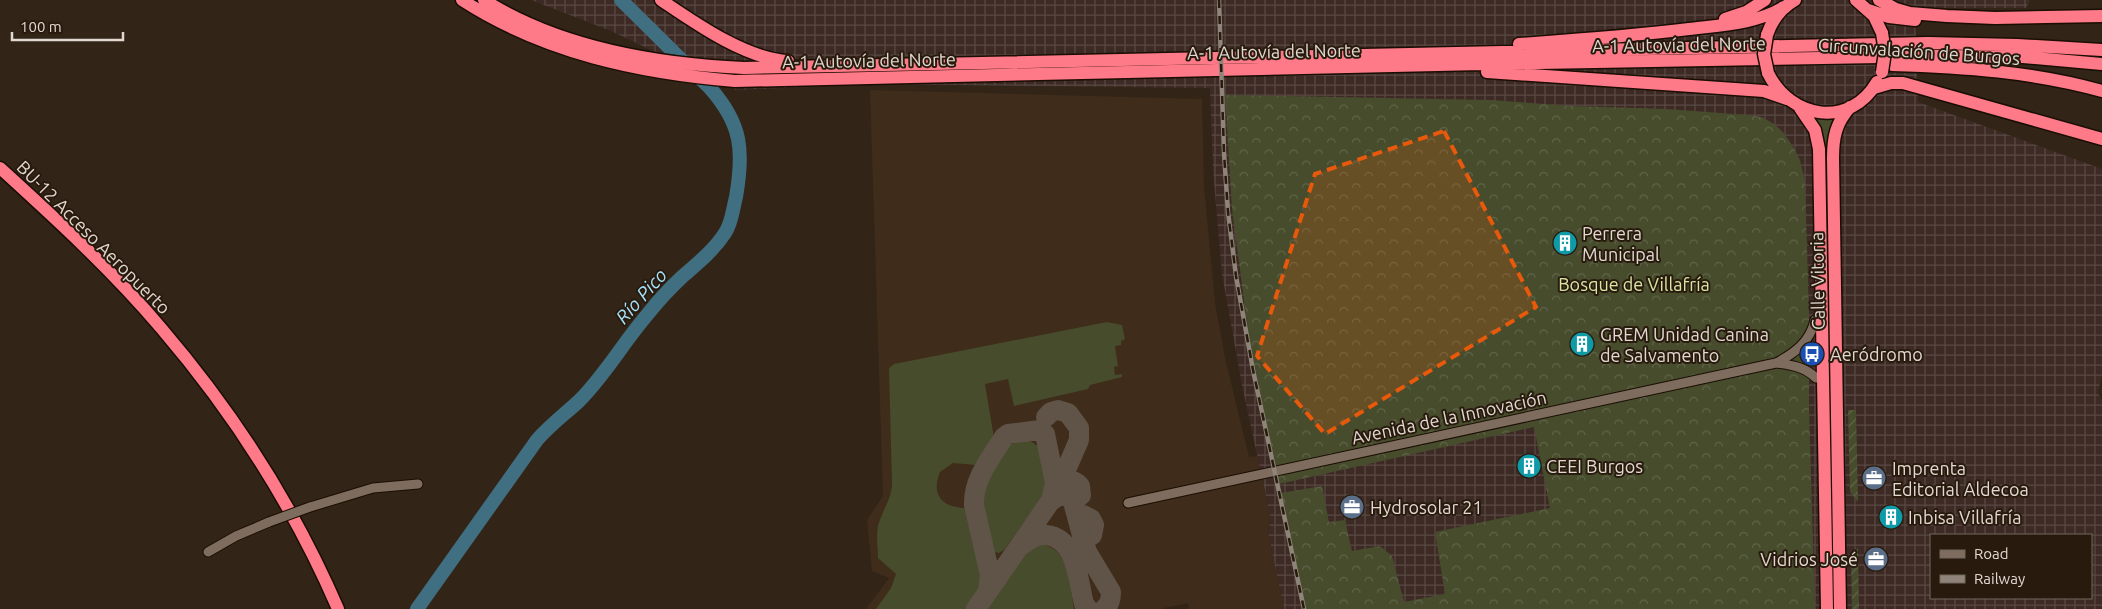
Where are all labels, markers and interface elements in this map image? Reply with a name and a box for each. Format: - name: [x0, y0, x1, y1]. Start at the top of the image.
- scale bar: [12, 10, 124, 42]
- text: 100 m: [20, 18, 62, 35]
- street label: A-1 Autovía del Norte: [1592, 32, 1766, 56]
- street label: Circunvalación de Burgos: [1817, 34, 2021, 68]
- street label: A-1 Autovía del Norte: [1187, 39, 1361, 63]
- street label: A-1 Autovía del Norte: [782, 48, 956, 72]
- street label: BU-12 Acceso Aeropuerto: [13, 156, 175, 318]
- place label: Perrera Municipal: [1582, 223, 1660, 264]
- building icon: Perrera Municipal: [1552, 230, 1578, 256]
- street label: Calle Vitoria: [1806, 232, 1828, 330]
- water label: Río Pico: [611, 264, 671, 328]
- park label: Bosque de Villafría: [1558, 274, 1710, 294]
- place label: GREM Unidad Canina de Salvamento: [1600, 324, 1769, 365]
- building icon: GREM Unidad Canina de Salvamento: [1569, 331, 1595, 357]
- bus stop icon: Aeródromo: [1799, 341, 1825, 367]
- place label: Aeródromo: [1830, 344, 1923, 364]
- street label: Avenida de la Innovación: [1350, 387, 1548, 447]
- building icon: CEEI Burgos: [1516, 453, 1542, 479]
- place label: CEEI Burgos: [1546, 456, 1643, 476]
- place label: Imprenta Editorial Aldecoa: [1892, 458, 2029, 499]
- office icon: Imprenta Editorial Aldecoa: [1861, 465, 1887, 491]
- office icon: Hydrosolar 21: [1339, 494, 1365, 520]
- place label: Hydrosolar 21: [1370, 497, 1483, 517]
- building icon: Inbisa Villafría: [1878, 504, 1904, 530]
- place label: Inbisa Villafría: [1908, 507, 2021, 527]
- legend: [1930, 534, 2092, 599]
- text: Road: [1974, 545, 2009, 562]
- office icon: Vidrios José: [1863, 546, 1889, 572]
- place label: Vidrios José: [1760, 549, 1858, 569]
- text: Railway: [1974, 570, 2025, 587]

